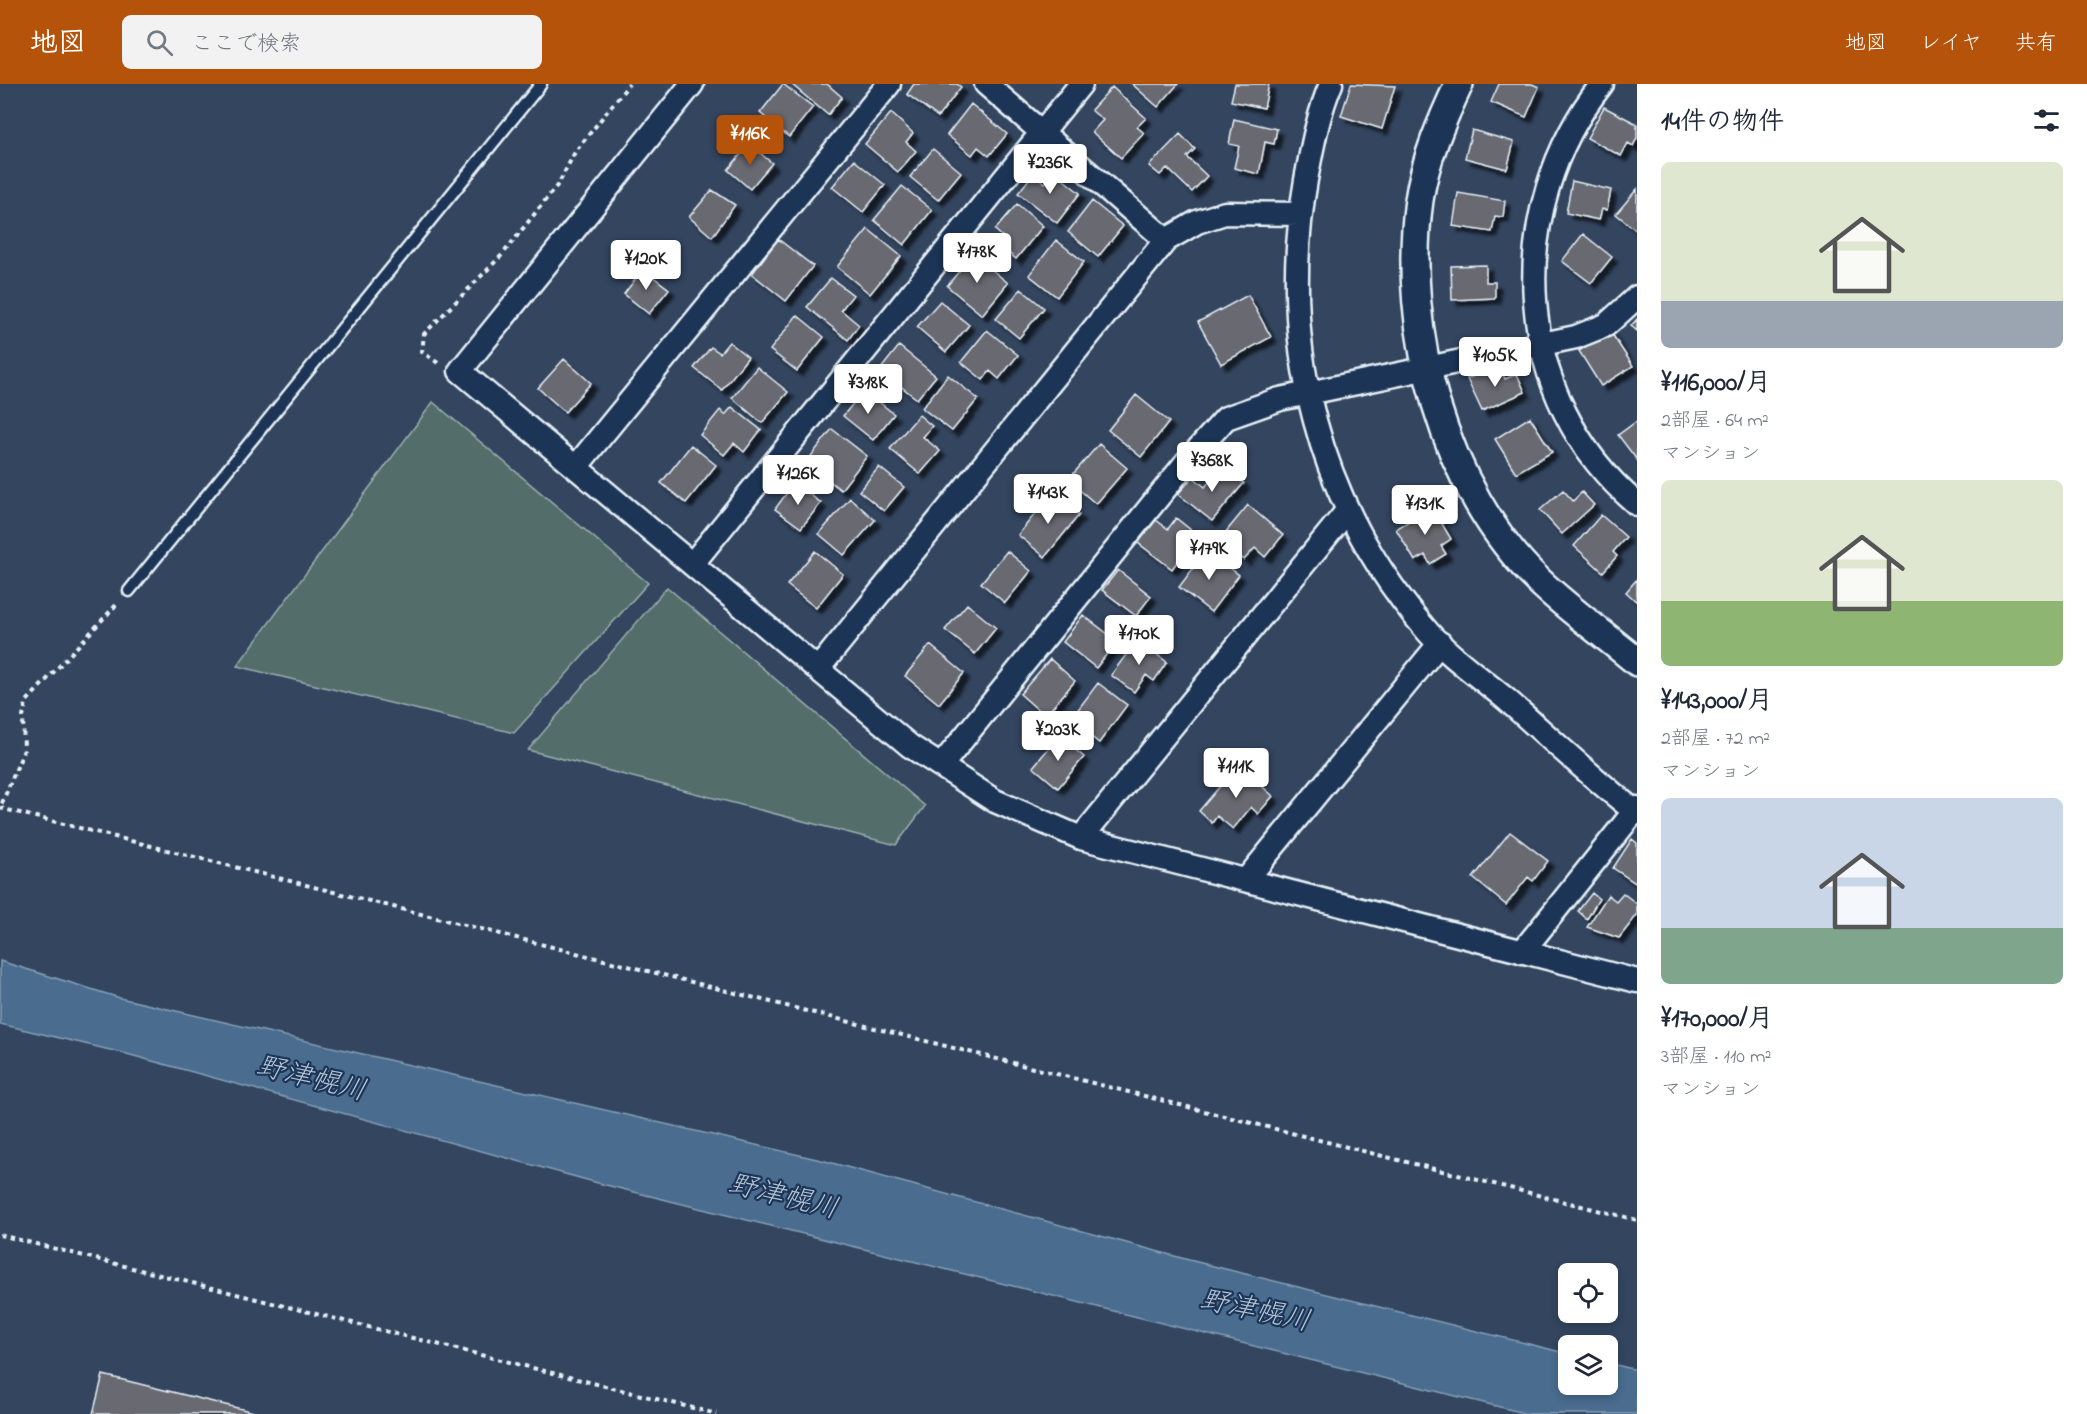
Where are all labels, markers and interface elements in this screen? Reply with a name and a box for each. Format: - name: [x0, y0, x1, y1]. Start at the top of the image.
- search box: [122, 15, 542, 69]
- text: 地図: [30, 24, 86, 65]
- icon: search: [143, 26, 176, 59]
- text: ここで検索: [191, 29, 301, 61]
- text: 地図: [1845, 29, 1887, 59]
- text: レイヤ: [1920, 29, 1982, 59]
- text: 共有: [2015, 29, 2057, 59]
- text: 14件の物件: [1661, 104, 1784, 142]
- icon: filters: [2030, 104, 2063, 137]
- pin: ¥116K: [708, 115, 792, 166]
- text: ¥116K: [730, 120, 770, 149]
- pin: ¥236K: [1008, 144, 1092, 195]
- text: ¥236K: [1028, 149, 1072, 178]
- icon: home: [1808, 201, 1916, 309]
- pin: ¥178K: [935, 233, 1019, 284]
- text: ¥178K: [957, 238, 997, 267]
- pin: ¥120K: [604, 240, 688, 291]
- text: ¥120K: [625, 245, 667, 274]
- pin: ¥105K: [1453, 337, 1537, 388]
- text: ¥105K: [1473, 342, 1517, 371]
- pin: ¥318K: [826, 364, 910, 415]
- text: ¥116,000/月: [1661, 365, 1771, 403]
- text: ¥318K: [848, 369, 888, 398]
- text: 2部屋 · 64 m²: [1661, 407, 1769, 436]
- text: マンション: [1661, 440, 1760, 469]
- pin: ¥368K: [1170, 442, 1254, 493]
- text: ¥368K: [1191, 447, 1233, 476]
- pin: ¥126K: [756, 455, 840, 506]
- text: ¥126K: [777, 460, 819, 489]
- pin: ¥143K: [1006, 474, 1090, 525]
- text: ¥143K: [1028, 479, 1068, 508]
- pin: ¥131K: [1383, 485, 1467, 536]
- text: ¥131K: [1406, 490, 1444, 519]
- icon: home: [1808, 519, 1916, 627]
- pin: ¥179K: [1167, 530, 1251, 581]
- text: ¥179K: [1190, 535, 1228, 564]
- pin: ¥170K: [1097, 615, 1181, 666]
- text: ¥170K: [1119, 620, 1159, 649]
- text: ¥143,000/月: [1661, 683, 1773, 721]
- pin: ¥203K: [1016, 711, 1100, 762]
- text: ¥203K: [1036, 716, 1080, 745]
- text: 2部屋 · 72 m²: [1661, 725, 1770, 754]
- pin: ¥111K: [1194, 748, 1278, 799]
- text: ¥111K: [1218, 753, 1254, 782]
- text: マンション: [1661, 758, 1760, 787]
- icon: home: [1808, 837, 1916, 945]
- text: ¥170,000/月: [1661, 1001, 1774, 1039]
- text: 3部屋 · 110 m²: [1661, 1043, 1771, 1072]
- water label: 野津幌川: [252, 1047, 370, 1113]
- text: マンション: [1661, 1076, 1760, 1105]
- water label: 野津幌川: [724, 1165, 842, 1231]
- map controls: [1558, 1263, 1618, 1395]
- button: locate: [1558, 1263, 1618, 1323]
- water label: 野津幌川: [1196, 1280, 1314, 1344]
- button: layers: [1558, 1335, 1618, 1395]

